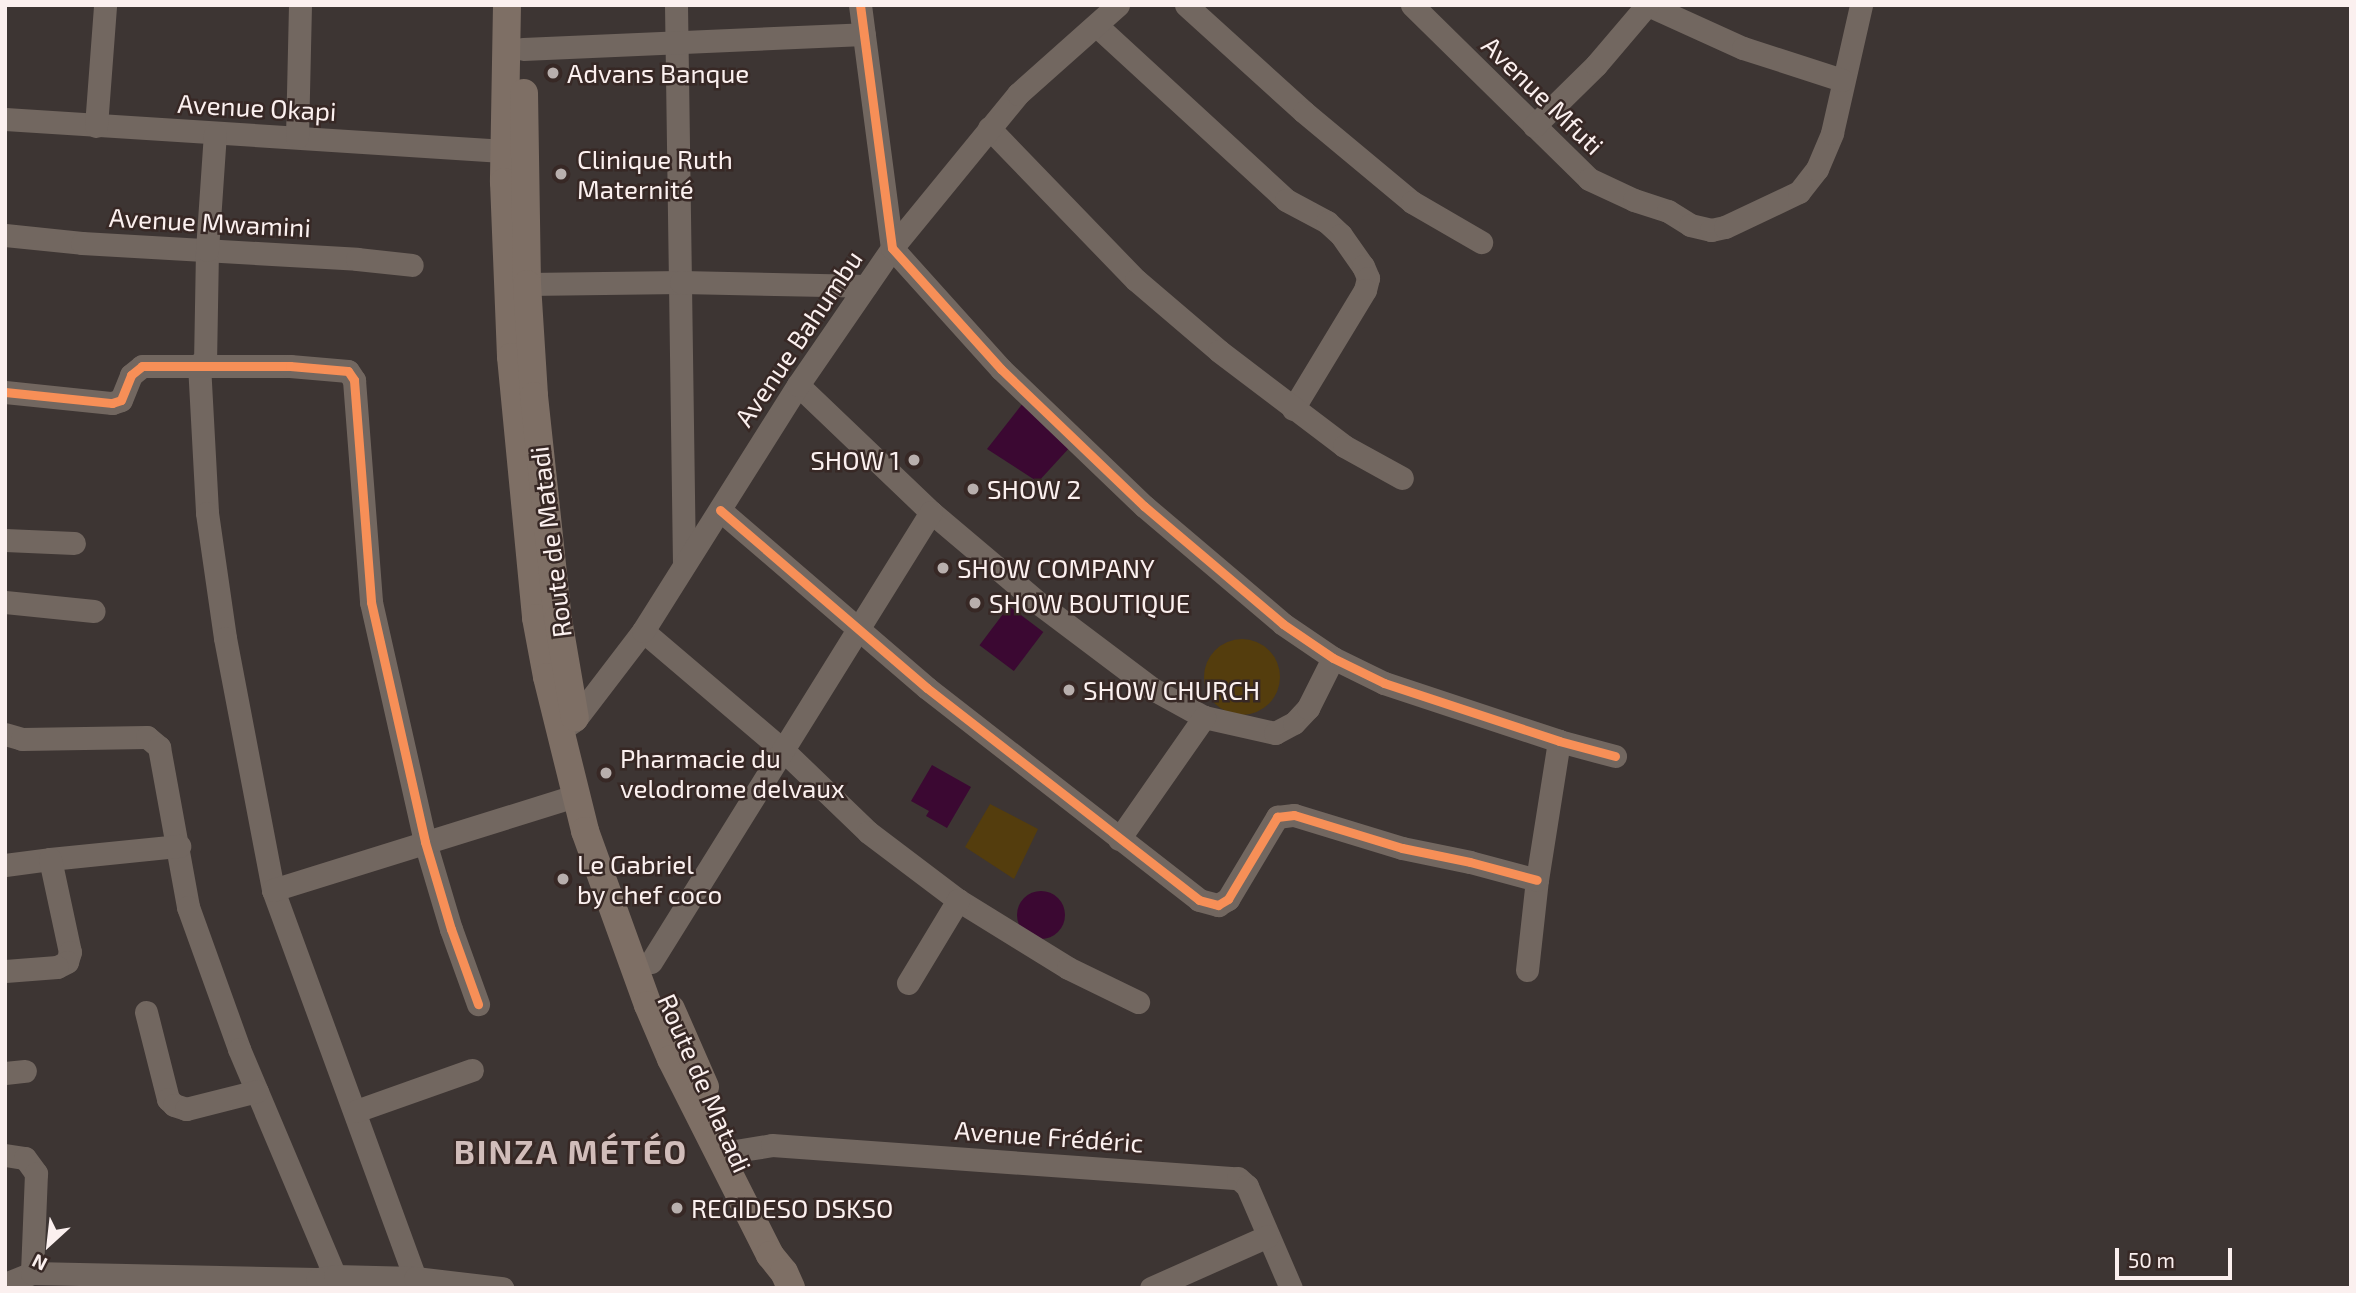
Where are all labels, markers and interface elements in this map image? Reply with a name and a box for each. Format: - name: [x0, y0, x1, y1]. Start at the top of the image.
- street label: Avenue Mfuti: [1476, 29, 1610, 161]
- place label: Advans Banque: [567, 57, 749, 89]
- marker: Advans Banque: [545, 65, 561, 81]
- street label: Avenue Okapi: [177, 87, 337, 127]
- place label: Clinique Ruth Maternité: [577, 143, 733, 204]
- marker: Clinique Ruth Maternité: [551, 164, 571, 184]
- street label: Avenue Mwamini: [108, 201, 312, 243]
- street label: Avenue Bahumbu: [728, 244, 868, 432]
- place label: SHOW 1: [810, 444, 900, 476]
- street label: Route de Matadi: [523, 445, 577, 639]
- marker: SHOW 1: [906, 452, 922, 468]
- place label: SHOW 2: [987, 473, 1081, 505]
- marker: SHOW 2: [965, 481, 981, 497]
- place label: SHOW COMPANY: [957, 552, 1155, 584]
- marker: SHOW COMPANY: [935, 560, 951, 576]
- place label: SHOW BOUTIQUE: [989, 587, 1191, 619]
- marker: SHOW BOUTIQUE: [967, 595, 983, 611]
- place label: SHOW CHURCH: [1083, 674, 1261, 706]
- marker: SHOW CHURCH: [1061, 682, 1077, 698]
- place label: Pharmacie du velodrome delvaux: [620, 742, 845, 804]
- marker: Pharmacie du velodrome delvaux: [598, 765, 614, 781]
- place label: Le Gabriel by chef coco: [577, 848, 723, 910]
- marker: Le Gabriel by chef coco: [555, 871, 571, 887]
- street label: Route de Matadi: [652, 989, 758, 1177]
- street label: Avenue Frédéric: [954, 1114, 1144, 1158]
- district label: BINZA MÉTÉO: [455, 1132, 687, 1172]
- place label: REGIDESO DSKSO: [691, 1192, 893, 1224]
- marker: REGIDESO DSKSO: [669, 1200, 685, 1216]
- north arrow: [14, 1209, 84, 1279]
- scale bar: [2118, 1234, 2235, 1278]
- text: 50 m: [2128, 1247, 2175, 1272]
- text: N: [28, 1250, 51, 1277]

